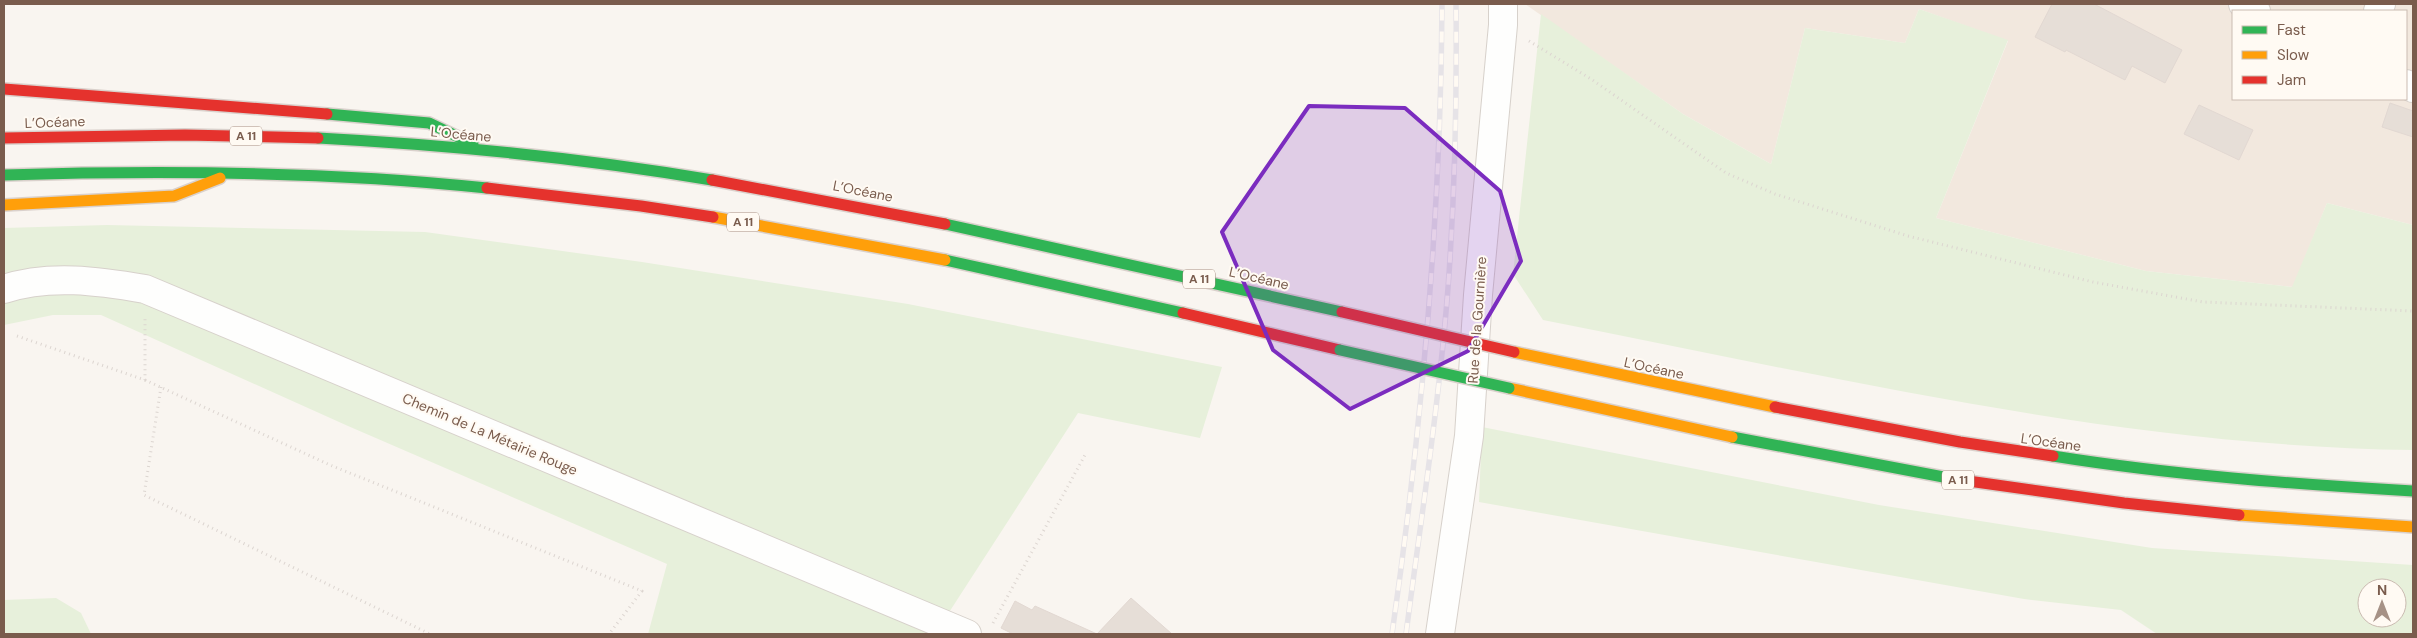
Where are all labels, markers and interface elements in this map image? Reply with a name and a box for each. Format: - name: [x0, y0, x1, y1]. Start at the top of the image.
- legend: [2232, 10, 2407, 100]
- text: Fast: [2277, 20, 2306, 40]
- text: Slow: [2277, 45, 2310, 65]
- text: Jam: [2277, 70, 2306, 90]
- street label: L’Océane: [24, 112, 86, 132]
- street label: L’Océane: [430, 122, 492, 146]
- road number: A 11: [230, 126, 262, 146]
- street label: L’Océane: [831, 176, 895, 206]
- road number: A 11: [727, 212, 759, 232]
- street label: Rue de la Gournière: [1464, 256, 1490, 384]
- street label: L’Océane: [1227, 262, 1291, 294]
- road number: A 11: [1183, 270, 1215, 288]
- street label: L’Océane: [1622, 353, 1686, 383]
- street label: Chemin de La Métairie Rouge: [400, 389, 580, 479]
- street label: L’Océane: [2020, 429, 2082, 455]
- road number: A 11: [1942, 470, 1974, 490]
- north arrow: [2357, 578, 2407, 628]
- text: N: [2377, 581, 2387, 599]

